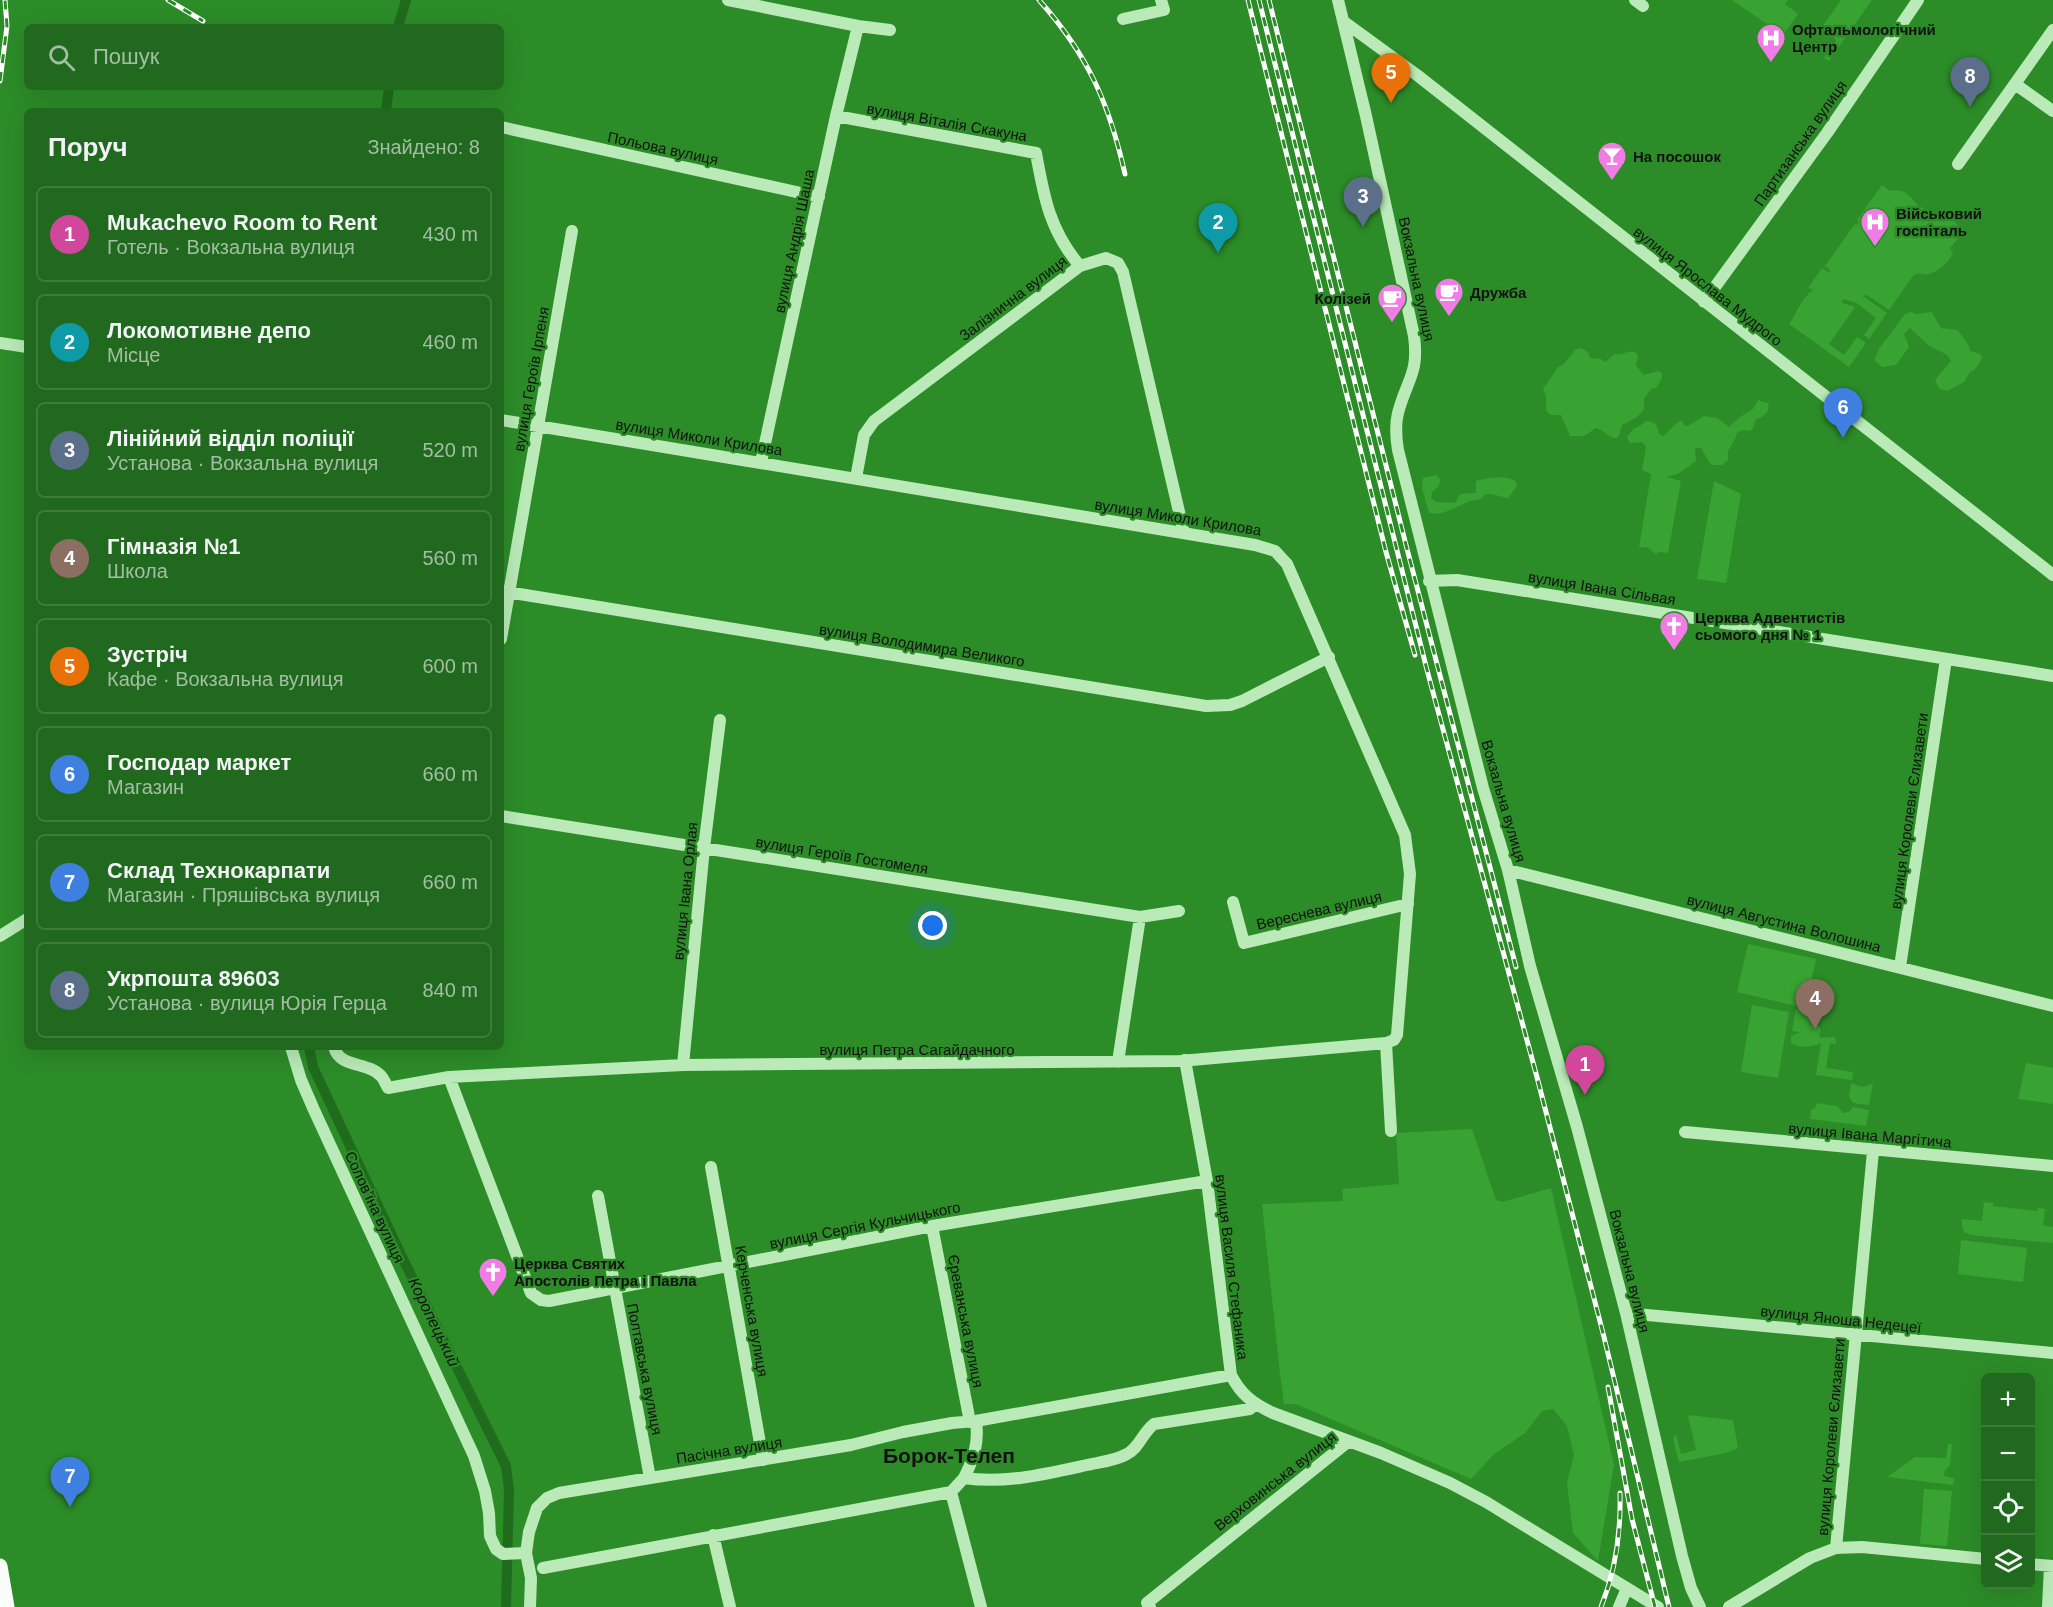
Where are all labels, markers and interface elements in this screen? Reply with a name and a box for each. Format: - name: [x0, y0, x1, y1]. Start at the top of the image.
- place label: Офтальмологічний Центр: [1792, 21, 1936, 55]
- hospital icon: Офтальмологічний Центр: [1755, 22, 1787, 64]
- search box: [24, 24, 504, 90]
- icon: search: [45, 41, 78, 74]
- text: Пошук: [93, 44, 159, 69]
- pin: 5: [1372, 54, 1410, 103]
- pin: 8: [1950, 57, 1990, 107]
- street label: Партизанська вулиця: [1750, 77, 1850, 209]
- street label: вулиця Віталія Скакуна: [866, 100, 1029, 145]
- street label: Польова вулиця: [606, 128, 720, 168]
- text: Поруч: [48, 132, 128, 162]
- text: Знайдено: 8: [367, 136, 480, 158]
- bar icon: На посошок: [1596, 140, 1628, 182]
- place label: На посошок: [1633, 148, 1722, 165]
- street label: вулиця Андрія Шаша: [770, 167, 818, 314]
- pin: 3: [1344, 178, 1382, 227]
- pin: 2: [1198, 204, 1238, 253]
- place label: Військовий госпіталь: [1896, 205, 1982, 239]
- hospital icon: Військовий госпіталь: [1859, 206, 1891, 248]
- text: Mukachevo Room to Rent: [107, 210, 377, 235]
- street label: Вокзальна вулиця: [1396, 215, 1438, 343]
- text: 1: [64, 223, 75, 245]
- text: 430 m: [422, 223, 478, 245]
- street label: вулиця Ярослава Мудрого: [1630, 223, 1786, 349]
- text: Готель · Вокзальна вулиця: [107, 236, 355, 258]
- street label: Залізнична вулиця: [956, 252, 1070, 344]
- cafe icon: Дружба: [1433, 276, 1465, 318]
- cafe icon: Колізей: [1376, 282, 1408, 324]
- place label: Дружба: [1470, 284, 1527, 301]
- place label: Колізей: [1315, 290, 1371, 307]
- street label: вулиця Героїв Ірпеня: [510, 305, 552, 453]
- text: Локомотивне депо: [107, 318, 311, 343]
- text: 2: [64, 331, 75, 353]
- text: 460 m: [422, 331, 478, 353]
- text: Місце: [107, 344, 160, 366]
- pin: 6: [1824, 388, 1862, 438]
- street label: вулиця Миколи Крилова: [614, 415, 784, 459]
- text: Лінійний відділ поліції: [107, 426, 354, 451]
- text: 3: [64, 439, 75, 461]
- text: 520 m: [422, 439, 478, 461]
- text: Установа · Вокзальна вулиця: [107, 452, 378, 474]
- street label: вулиця Миколи Крилова: [1093, 495, 1263, 539]
- text: Гімназія №1: [107, 534, 240, 559]
- text: 4: [64, 547, 75, 569]
- text: 560 m: [422, 547, 478, 569]
- text: Школа: [107, 560, 168, 582]
- street label: вулиця Івана Сільвая: [1527, 568, 1677, 608]
- place label: Церква Адвентистів сьомого дня № 1: [1695, 609, 1845, 643]
- church icon: Церква Адвентистів сьомого дня № 1: [1658, 610, 1690, 652]
- street label: вулиця Володимира Великого: [818, 620, 1026, 670]
- text: Зустріч: [107, 642, 188, 667]
- text: 5: [64, 655, 75, 677]
- text: 600 m: [422, 655, 478, 677]
- text: Кафе · Вокзальна вулиця: [107, 668, 344, 690]
- street label: вулиця Королеви Єлизавети: [1887, 712, 1931, 910]
- street label: Вокзальна вулиця: [1478, 738, 1530, 864]
- text: Господар маркет: [107, 750, 291, 775]
- text: 6: [64, 763, 75, 785]
- text: 660 m: [422, 763, 478, 785]
- text: Магазин: [107, 776, 184, 798]
- street label: вулиця Івана Орлая: [669, 821, 701, 961]
- street label: вулиця Героїв Гостомеля: [755, 833, 929, 877]
- text: Склад Технокарпати: [107, 858, 330, 883]
- text: 7: [64, 871, 75, 893]
- text: 660 m: [422, 871, 478, 893]
- text: Магазин · Пряшівська вулиця: [107, 884, 380, 906]
- street label: Вереснева вулиця: [1255, 887, 1383, 933]
- street label: вулиця Августина Волошина: [1685, 891, 1883, 956]
- your location: [918, 911, 947, 940]
- text: Укрпошта 89603: [107, 966, 280, 991]
- text: 8: [64, 979, 75, 1001]
- text: 840 m: [422, 979, 478, 1001]
- pin: 4: [1796, 980, 1834, 1029]
- text: Установа · вулиця Юрія Герца: [107, 992, 387, 1014]
- street label: вулиця Петра Сагайдачного: [819, 1041, 1015, 1058]
- pin: 1: [1566, 1046, 1604, 1095]
- street label: вулиця Івана Маргітича: [1788, 1119, 1953, 1151]
- street label: Соловʼїна вулиця: [342, 1149, 408, 1265]
- street label: вулиця Василя Стефаника: [1212, 1173, 1252, 1361]
- street label: вулиця Сергія Кульчицького: [768, 1198, 962, 1252]
- street label: Вокзальна вулиця: [1606, 1208, 1654, 1334]
- street label: Керченська вулиця: [732, 1244, 772, 1378]
- street label: Єреванська вулиця: [945, 1253, 987, 1389]
- place label: Церква Святих Апостолів Петра і Павла: [514, 1255, 697, 1289]
- church icon: Церква Святих Апостолів Петра і Павла: [477, 1256, 509, 1298]
- water label: Коропецький: [405, 1275, 463, 1369]
- street label: Полтавська вулиця: [624, 1302, 666, 1436]
- street label: вулиця Яноша Недецеї: [1760, 1302, 1923, 1336]
- street label: вулиця Королеви Єлизавети: [1814, 1338, 1848, 1536]
- map controls: [1981, 1373, 2035, 1589]
- button: +: [1981, 1373, 2035, 1427]
- button: −: [1981, 1427, 2035, 1481]
- street label: Верховинська вулиця: [1211, 1428, 1339, 1534]
- street label: Пасічна вулиця: [675, 1433, 783, 1467]
- district label: Борок-Телеп: [883, 1444, 1015, 1467]
- pin: 7: [50, 1458, 90, 1507]
- button: locate: [1981, 1481, 2035, 1535]
- button: layers: [1981, 1535, 2035, 1589]

